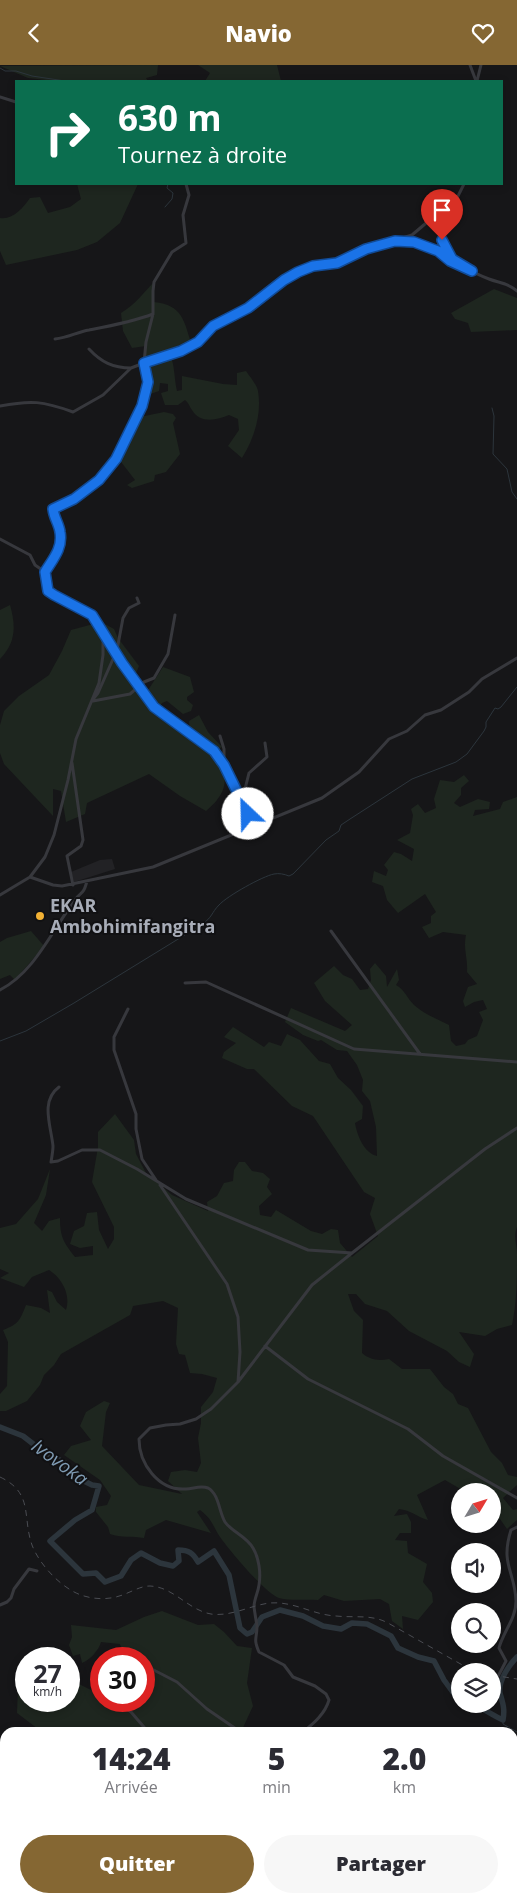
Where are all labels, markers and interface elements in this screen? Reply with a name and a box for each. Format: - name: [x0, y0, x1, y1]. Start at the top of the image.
- text: Navio: [225, 18, 292, 48]
- icon: back: [20, 19, 48, 47]
- icon: heart: [469, 19, 497, 47]
- text: 630 m: [118, 94, 222, 141]
- icon: right: [35, 100, 100, 165]
- text: Tournez à droite: [118, 139, 287, 169]
- pin: [421, 189, 463, 240]
- icon: arrive: [428, 196, 456, 224]
- position arrow: [221, 787, 273, 839]
- place label: EKAR Ambohimifangitra: [50, 893, 215, 938]
- marker: EKAR Ambohimifangitra: [34, 910, 46, 922]
- water label: Ivovoka: [26, 1433, 94, 1491]
- north arrow: [451, 1483, 501, 1533]
- map controls: [451, 1483, 501, 1713]
- button: sound: [451, 1543, 501, 1593]
- button: search: [451, 1603, 501, 1653]
- speed limit sign: 30: [90, 1647, 155, 1712]
- text: 27: [33, 1656, 62, 1690]
- button: layers: [451, 1663, 501, 1713]
- text: km/h: [33, 1683, 62, 1700]
- text: 14:24: [92, 1738, 171, 1779]
- text: 5: [268, 1738, 285, 1779]
- text: 2.0: [383, 1738, 426, 1779]
- text: Arrivée: [105, 1776, 158, 1798]
- text: min: [262, 1776, 291, 1798]
- text: km: [393, 1776, 416, 1798]
- button: Quitter: [20, 1835, 254, 1893]
- button: Partager: [264, 1835, 498, 1893]

